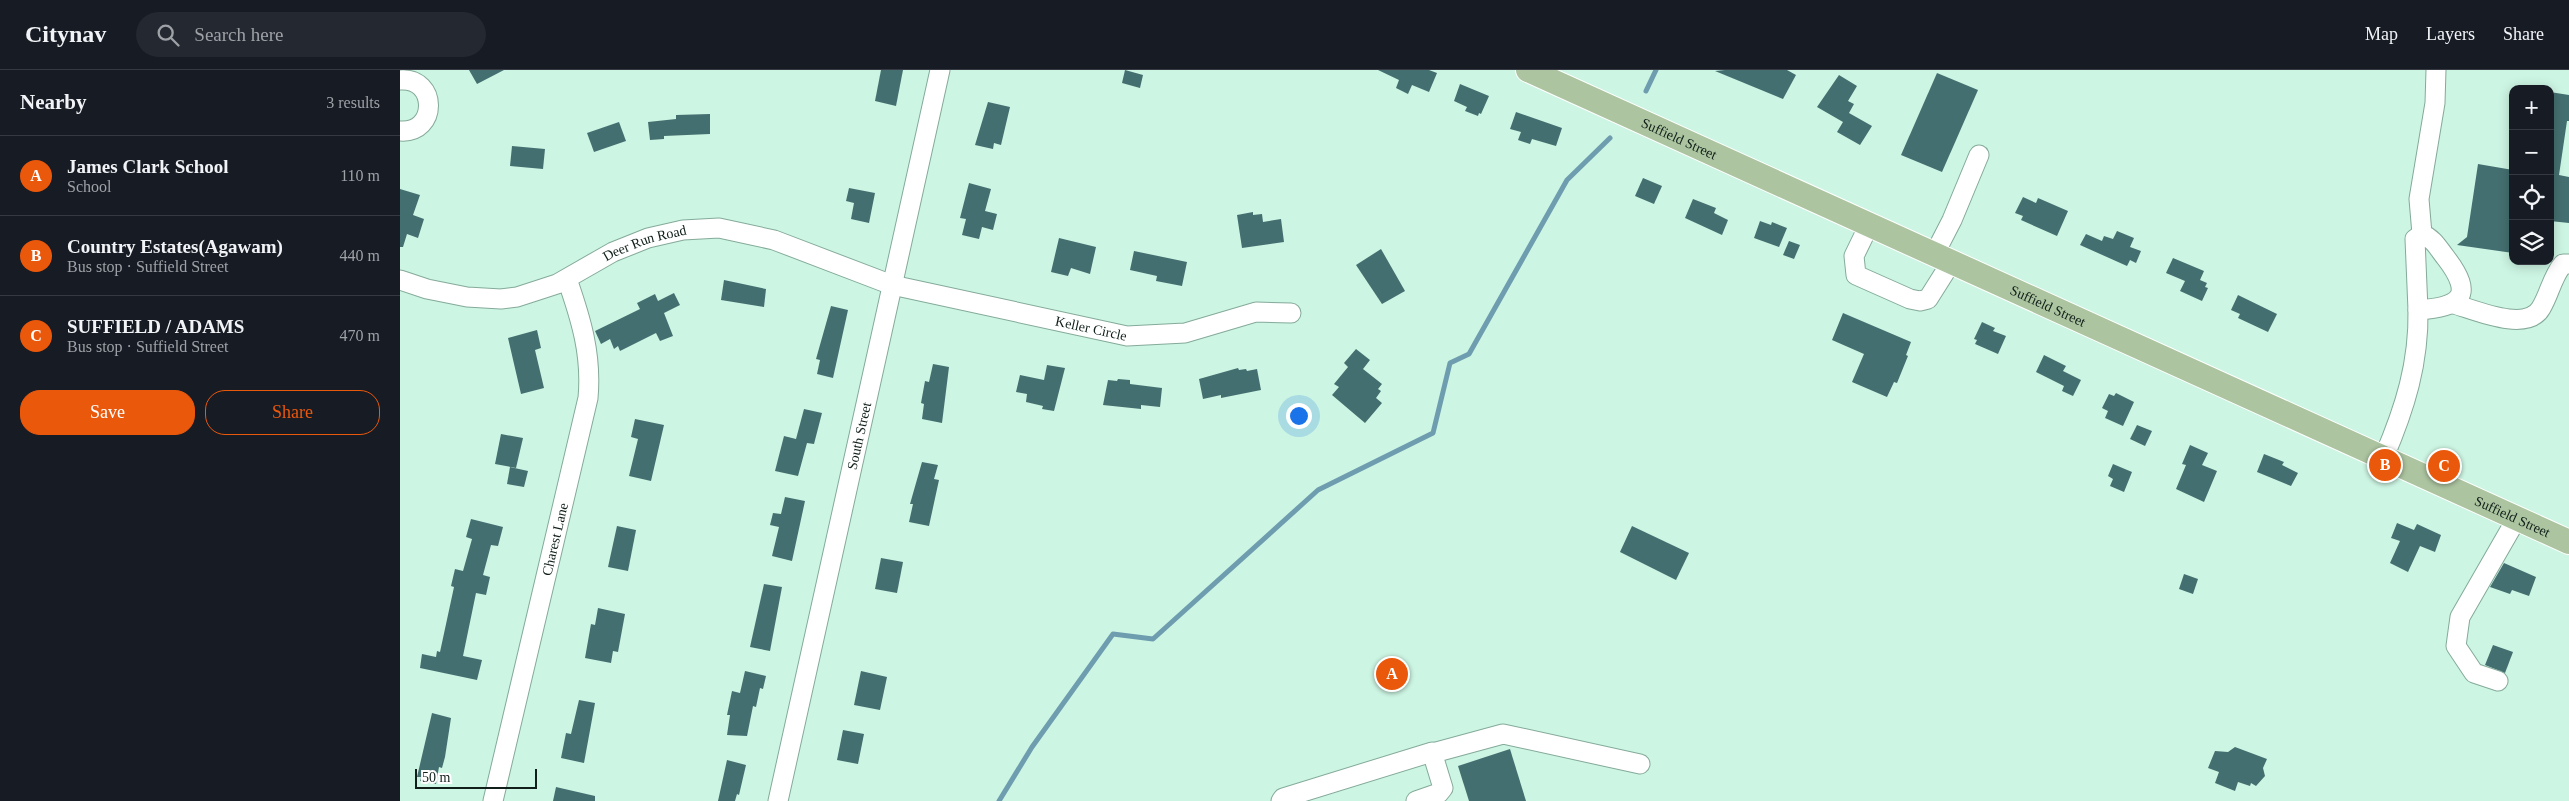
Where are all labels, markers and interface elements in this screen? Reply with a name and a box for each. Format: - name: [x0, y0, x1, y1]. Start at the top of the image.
- search box: [136, 12, 486, 57]
- text: Citynav: [25, 21, 106, 47]
- icon: search: [154, 21, 182, 49]
- text: Search here: [194, 24, 283, 45]
- text: Map: [2365, 24, 2398, 44]
- text: Layers: [2426, 24, 2475, 44]
- text: Share: [2503, 24, 2544, 44]
- map controls: [2509, 85, 2554, 265]
- button: +: [2509, 85, 2554, 130]
- text: Nearby: [20, 90, 87, 114]
- text: 3 results: [326, 94, 380, 111]
- street label: Suffield Street: [1639, 115, 1719, 162]
- button: −: [2509, 130, 2554, 175]
- text: James Clark School: [67, 156, 229, 177]
- text: A: [30, 167, 42, 184]
- text: 110 m: [340, 167, 380, 184]
- button: locate: [2509, 175, 2554, 220]
- text: School: [67, 178, 111, 195]
- button: layers: [2509, 220, 2554, 265]
- street label: Deer Run Road: [600, 222, 688, 264]
- text: Country Estates(Agawam): [67, 236, 283, 257]
- text: B: [31, 247, 41, 264]
- text: 440 m: [340, 247, 380, 264]
- text: Bus stop · Suffield Street: [67, 258, 228, 275]
- street label: Suffield Street: [2008, 282, 2088, 329]
- street label: Keller Circle: [1054, 313, 1128, 343]
- text: SUFFIELD / ADAMS: [67, 316, 244, 337]
- text: C: [30, 327, 42, 344]
- text: 470 m: [340, 327, 380, 344]
- text: Bus stop · Suffield Street: [67, 338, 228, 355]
- button: Save: [20, 390, 195, 435]
- button: Share: [205, 390, 380, 435]
- street label: South Street: [844, 401, 874, 471]
- your location: [1286, 403, 1312, 429]
- pin: B: [2369, 446, 2401, 484]
- pin: C: [2428, 447, 2460, 485]
- street label: Suffield Street: [2473, 493, 2553, 540]
- street label: Charest Lane: [539, 501, 571, 577]
- pin: A: [1376, 655, 1408, 693]
- scale bar: [415, 766, 538, 789]
- text: 50 m: [422, 770, 450, 785]

